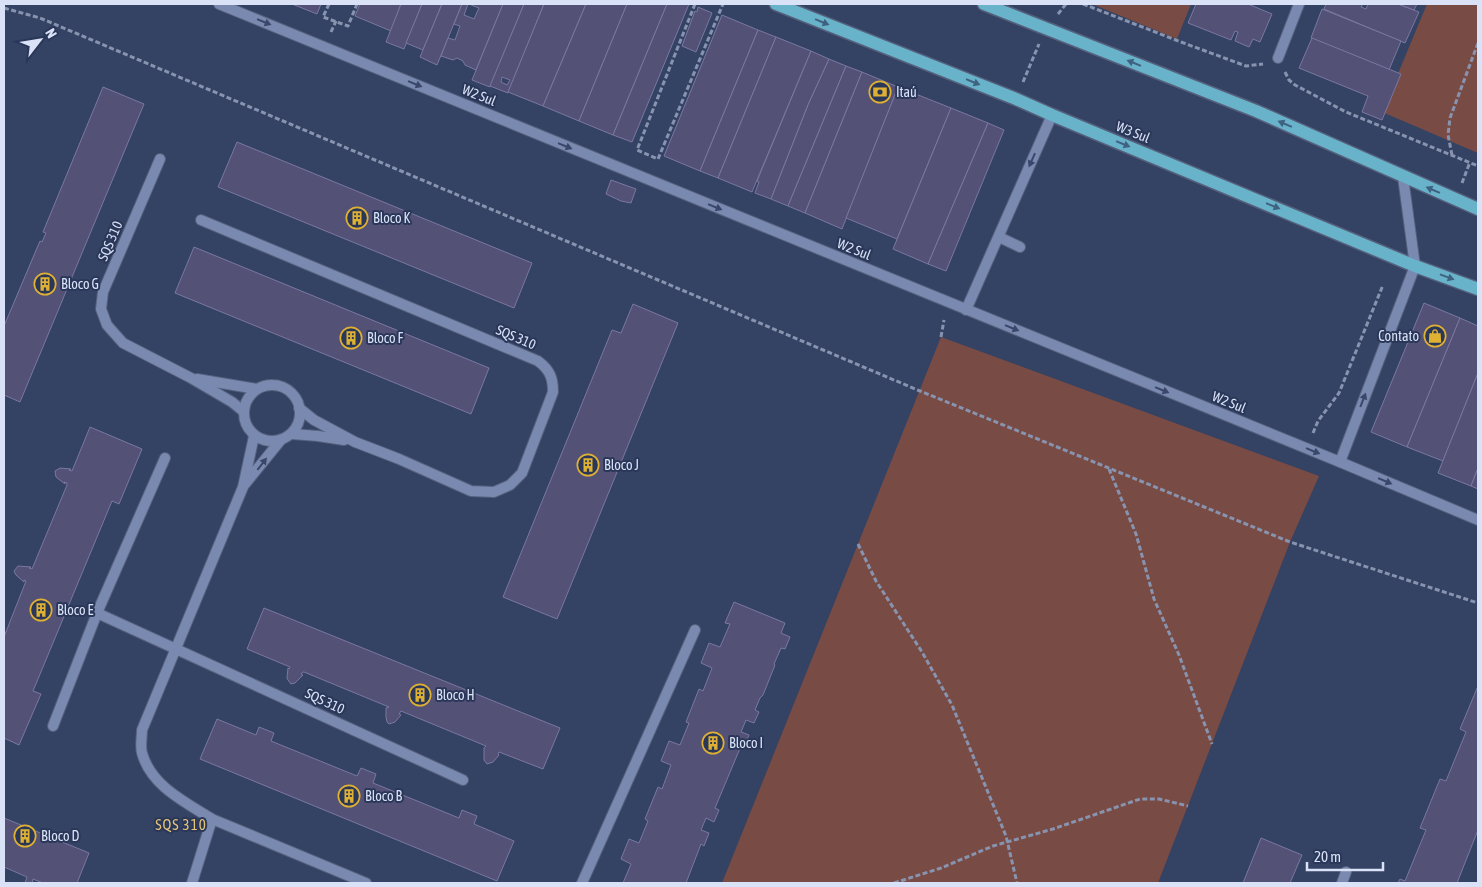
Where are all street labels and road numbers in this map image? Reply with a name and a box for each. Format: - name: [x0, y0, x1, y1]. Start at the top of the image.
- street label: W2 Sul: [460, 81, 498, 109]
- street label: W3 Sul: [1114, 118, 1152, 146]
- street label: SQS 310: [95, 218, 126, 263]
- street label: W2 Sul: [835, 235, 873, 263]
- street label: SQS 310: [494, 322, 539, 353]
- street label: W2 Sul: [1210, 388, 1248, 416]
- street label: SQS 310: [303, 685, 348, 717]

